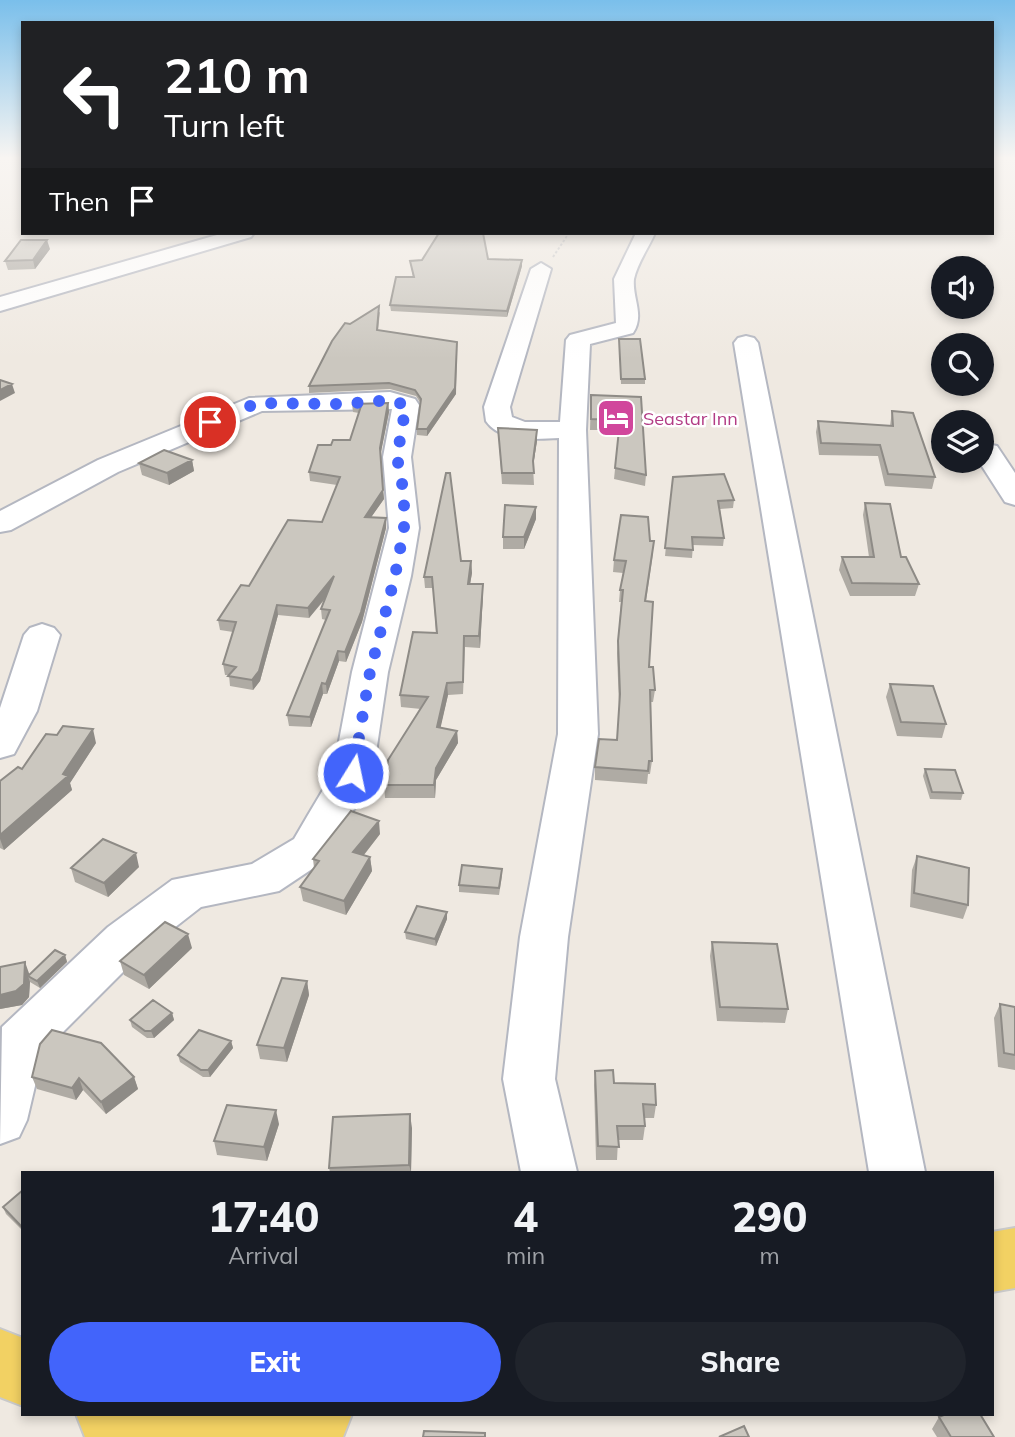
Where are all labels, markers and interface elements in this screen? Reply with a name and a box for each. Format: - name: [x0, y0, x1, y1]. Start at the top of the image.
- text: 210 m: [164, 44, 310, 105]
- icon: left: [49, 49, 140, 140]
- text: Turn left: [164, 105, 284, 145]
- icon: arrive: [123, 182, 161, 220]
- text: Then: [49, 185, 109, 218]
- map controls: [931, 256, 994, 473]
- button: sound: [931, 256, 994, 319]
- button: search: [931, 333, 994, 396]
- pin: [180, 392, 240, 452]
- hotel icon: Seastar Inn: [595, 397, 637, 439]
- icon: arrive: [191, 403, 229, 441]
- place label: Seastar Inn: [643, 407, 738, 430]
- button: layers: [931, 410, 994, 473]
- position arrow: [316, 736, 390, 810]
- text: 17:40: [208, 1190, 319, 1243]
- text: 4: [513, 1190, 538, 1243]
- text: 290: [732, 1190, 807, 1243]
- text: Arrival: [228, 1241, 299, 1270]
- text: min: [506, 1241, 545, 1270]
- text: m: [759, 1241, 780, 1270]
- button: Exit: [49, 1322, 501, 1402]
- button: Share: [515, 1322, 966, 1402]

